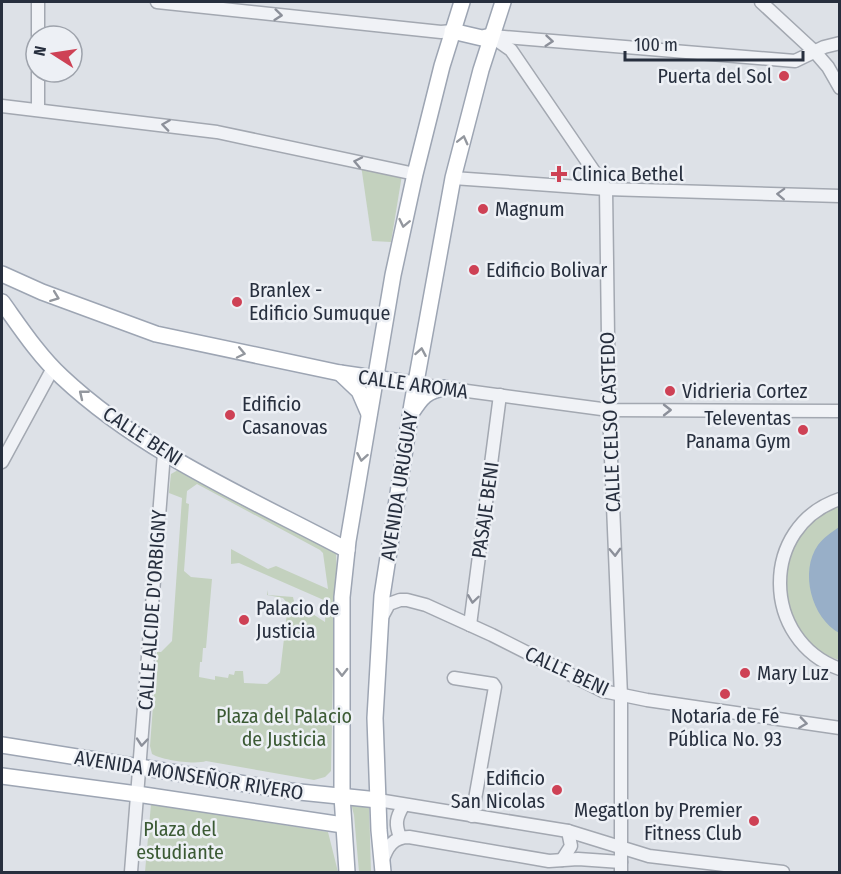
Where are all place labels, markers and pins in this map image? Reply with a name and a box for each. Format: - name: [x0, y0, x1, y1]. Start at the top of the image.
- place label: Puerta del Sol: [658, 64, 772, 88]
- marker: Puerta del Sol: [777, 69, 791, 83]
- place label: Clinica Bethel: [572, 162, 684, 186]
- marker: Clinica Bethel: [550, 165, 568, 183]
- place label: Magnum: [495, 197, 565, 221]
- marker: Magnum: [476, 202, 490, 216]
- place label: Edificio Bolivar: [486, 258, 607, 282]
- marker: Edificio Bolivar: [467, 263, 481, 277]
- place label: Branlex - Edificio Sumuque: [249, 278, 390, 325]
- marker: Branlex - Edificio Sumuque: [230, 295, 244, 309]
- place label: Vidrieria Cortez: [682, 379, 808, 403]
- marker: Vidrieria Cortez: [663, 384, 677, 398]
- place label: Edificio Casanovas: [242, 392, 328, 439]
- place label: Televentas Panama Gym: [686, 406, 791, 453]
- marker: Edificio Casanovas: [223, 408, 237, 422]
- marker: Televentas Panama Gym: [796, 423, 810, 437]
- place label: Palacio de Justicia: [256, 596, 339, 643]
- marker: Palacio de Justicia: [237, 613, 251, 627]
- place label: Mary Luz: [757, 661, 829, 685]
- marker: Mary Luz: [738, 666, 752, 680]
- marker: Notaría de Fé Pública No. 93: [718, 687, 732, 701]
- place label: Notaría de Fé Pública No. 93: [668, 704, 782, 751]
- place label: Edificio San Nicolas: [451, 766, 545, 813]
- marker: Edificio San Nicolas: [550, 783, 564, 797]
- place label: Megatlon by Premier Fitness Club: [574, 798, 742, 845]
- marker: Megatlon by Premier Fitness Club: [747, 814, 761, 828]

